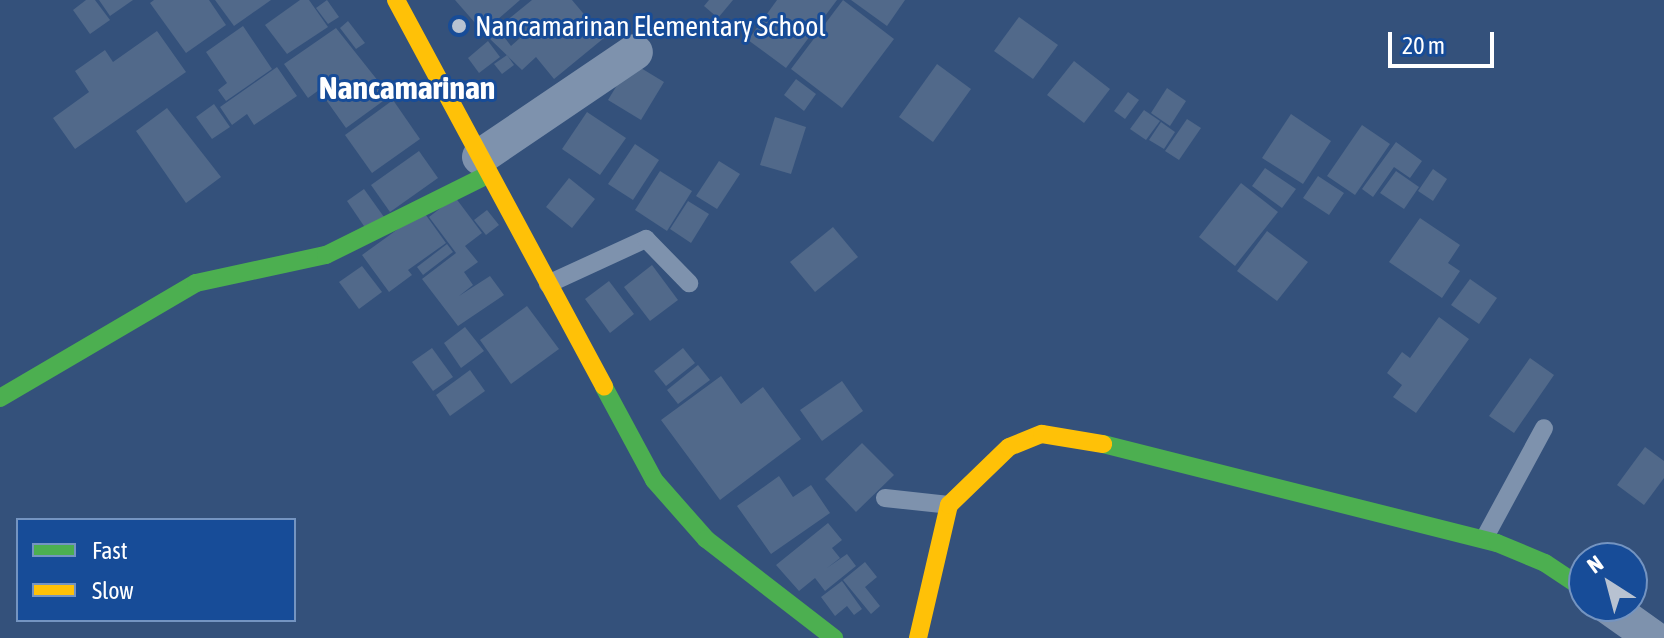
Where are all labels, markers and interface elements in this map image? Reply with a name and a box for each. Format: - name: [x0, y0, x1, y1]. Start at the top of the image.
- place label: Nancamarinan Elementary School: [475, 9, 826, 43]
- scale bar: [1392, 16, 1498, 66]
- marker: Nancamarinan Elementary School: [450, 17, 468, 35]
- text: 20 m: [1402, 32, 1445, 59]
- district label: Nancamarinan: [319, 69, 495, 107]
- legend: [16, 518, 296, 622]
- text: Fast: [92, 537, 128, 564]
- north arrow: [1568, 542, 1648, 622]
- text: N: [1582, 550, 1608, 579]
- text: Slow: [92, 577, 134, 604]

